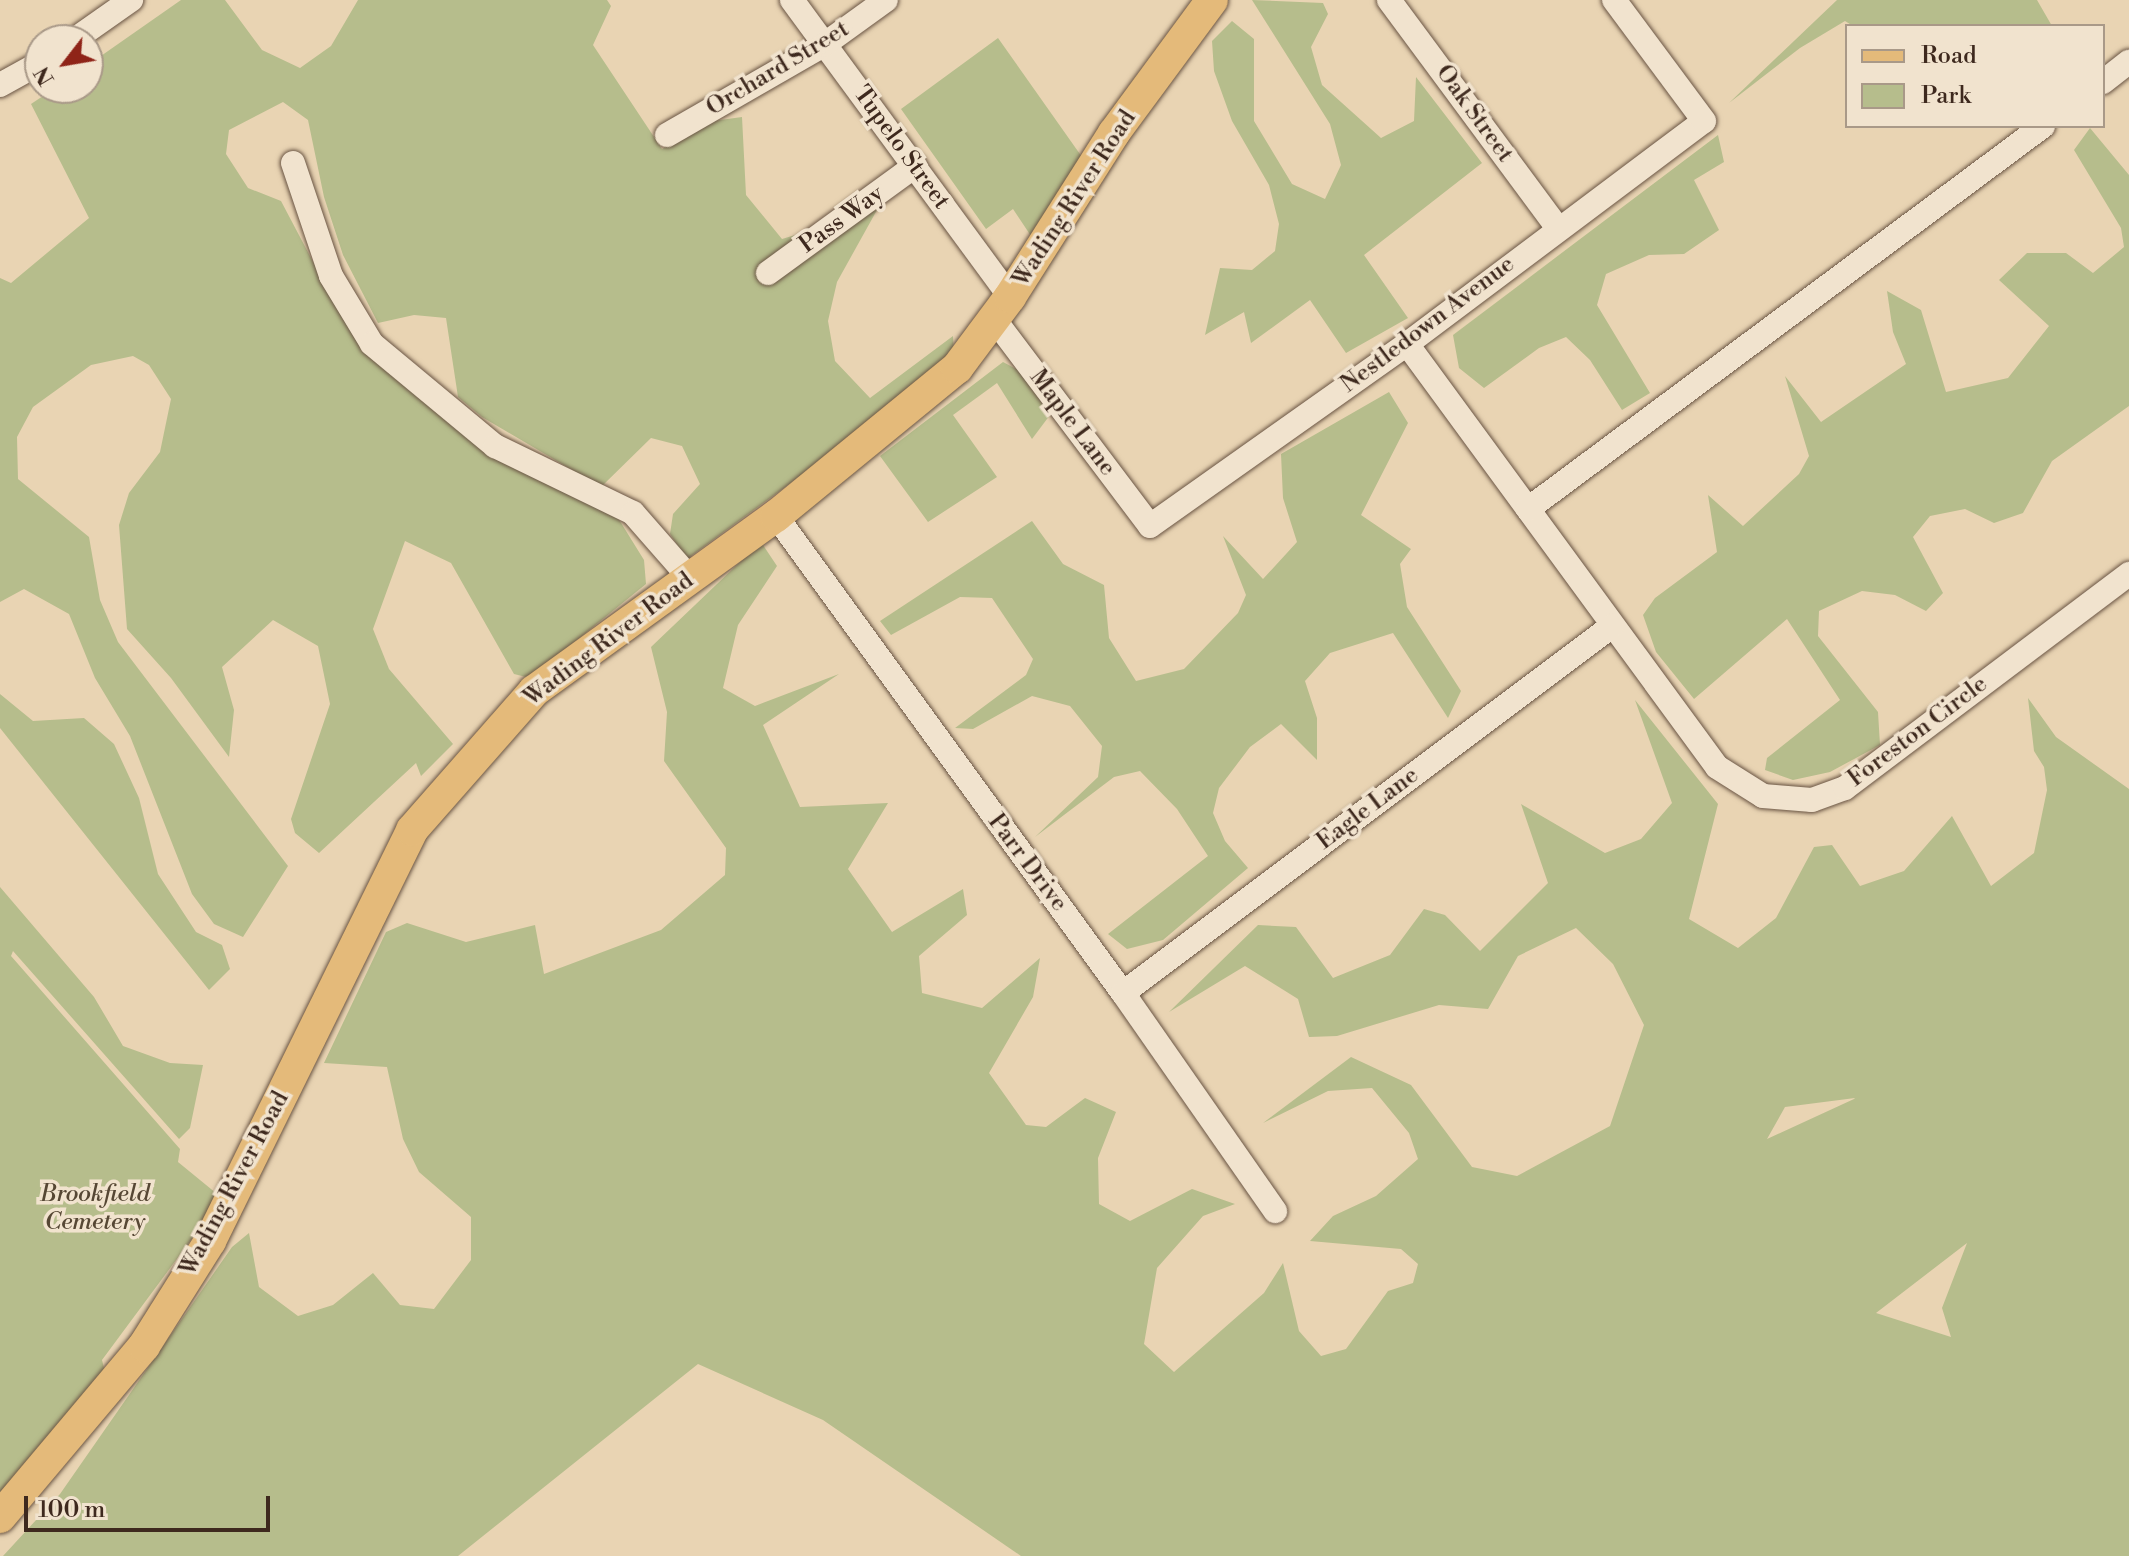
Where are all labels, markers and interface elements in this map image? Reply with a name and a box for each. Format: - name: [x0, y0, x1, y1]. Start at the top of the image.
- street label: Orchard Street: [702, 15, 854, 123]
- north arrow: [24, 24, 104, 104]
- legend: [1845, 24, 2105, 128]
- text: Road: [1921, 41, 1977, 71]
- street label: Oak Street: [1429, 60, 1519, 168]
- text: N: [29, 61, 61, 90]
- street label: Tupelo Street: [847, 81, 955, 215]
- text: Park: [1921, 81, 1971, 111]
- street label: Wading River Road: [1007, 105, 1143, 293]
- street label: Pass Way: [794, 180, 890, 260]
- street label: Nestledown Avenue: [1335, 250, 1521, 400]
- street label: Maple Lane: [1023, 364, 1121, 482]
- street label: Wading River Road: [519, 567, 699, 713]
- street label: Foreston Circle: [1843, 670, 1993, 794]
- street label: Eagle Lane: [1312, 761, 1424, 857]
- street label: Parr Drive: [981, 809, 1073, 917]
- street label: Wading River Road: [174, 1087, 296, 1281]
- park label: Brookfield Cemetery: [40, 1181, 150, 1237]
- scale bar: [28, 1480, 274, 1530]
- text: 100 m: [38, 1495, 105, 1525]

